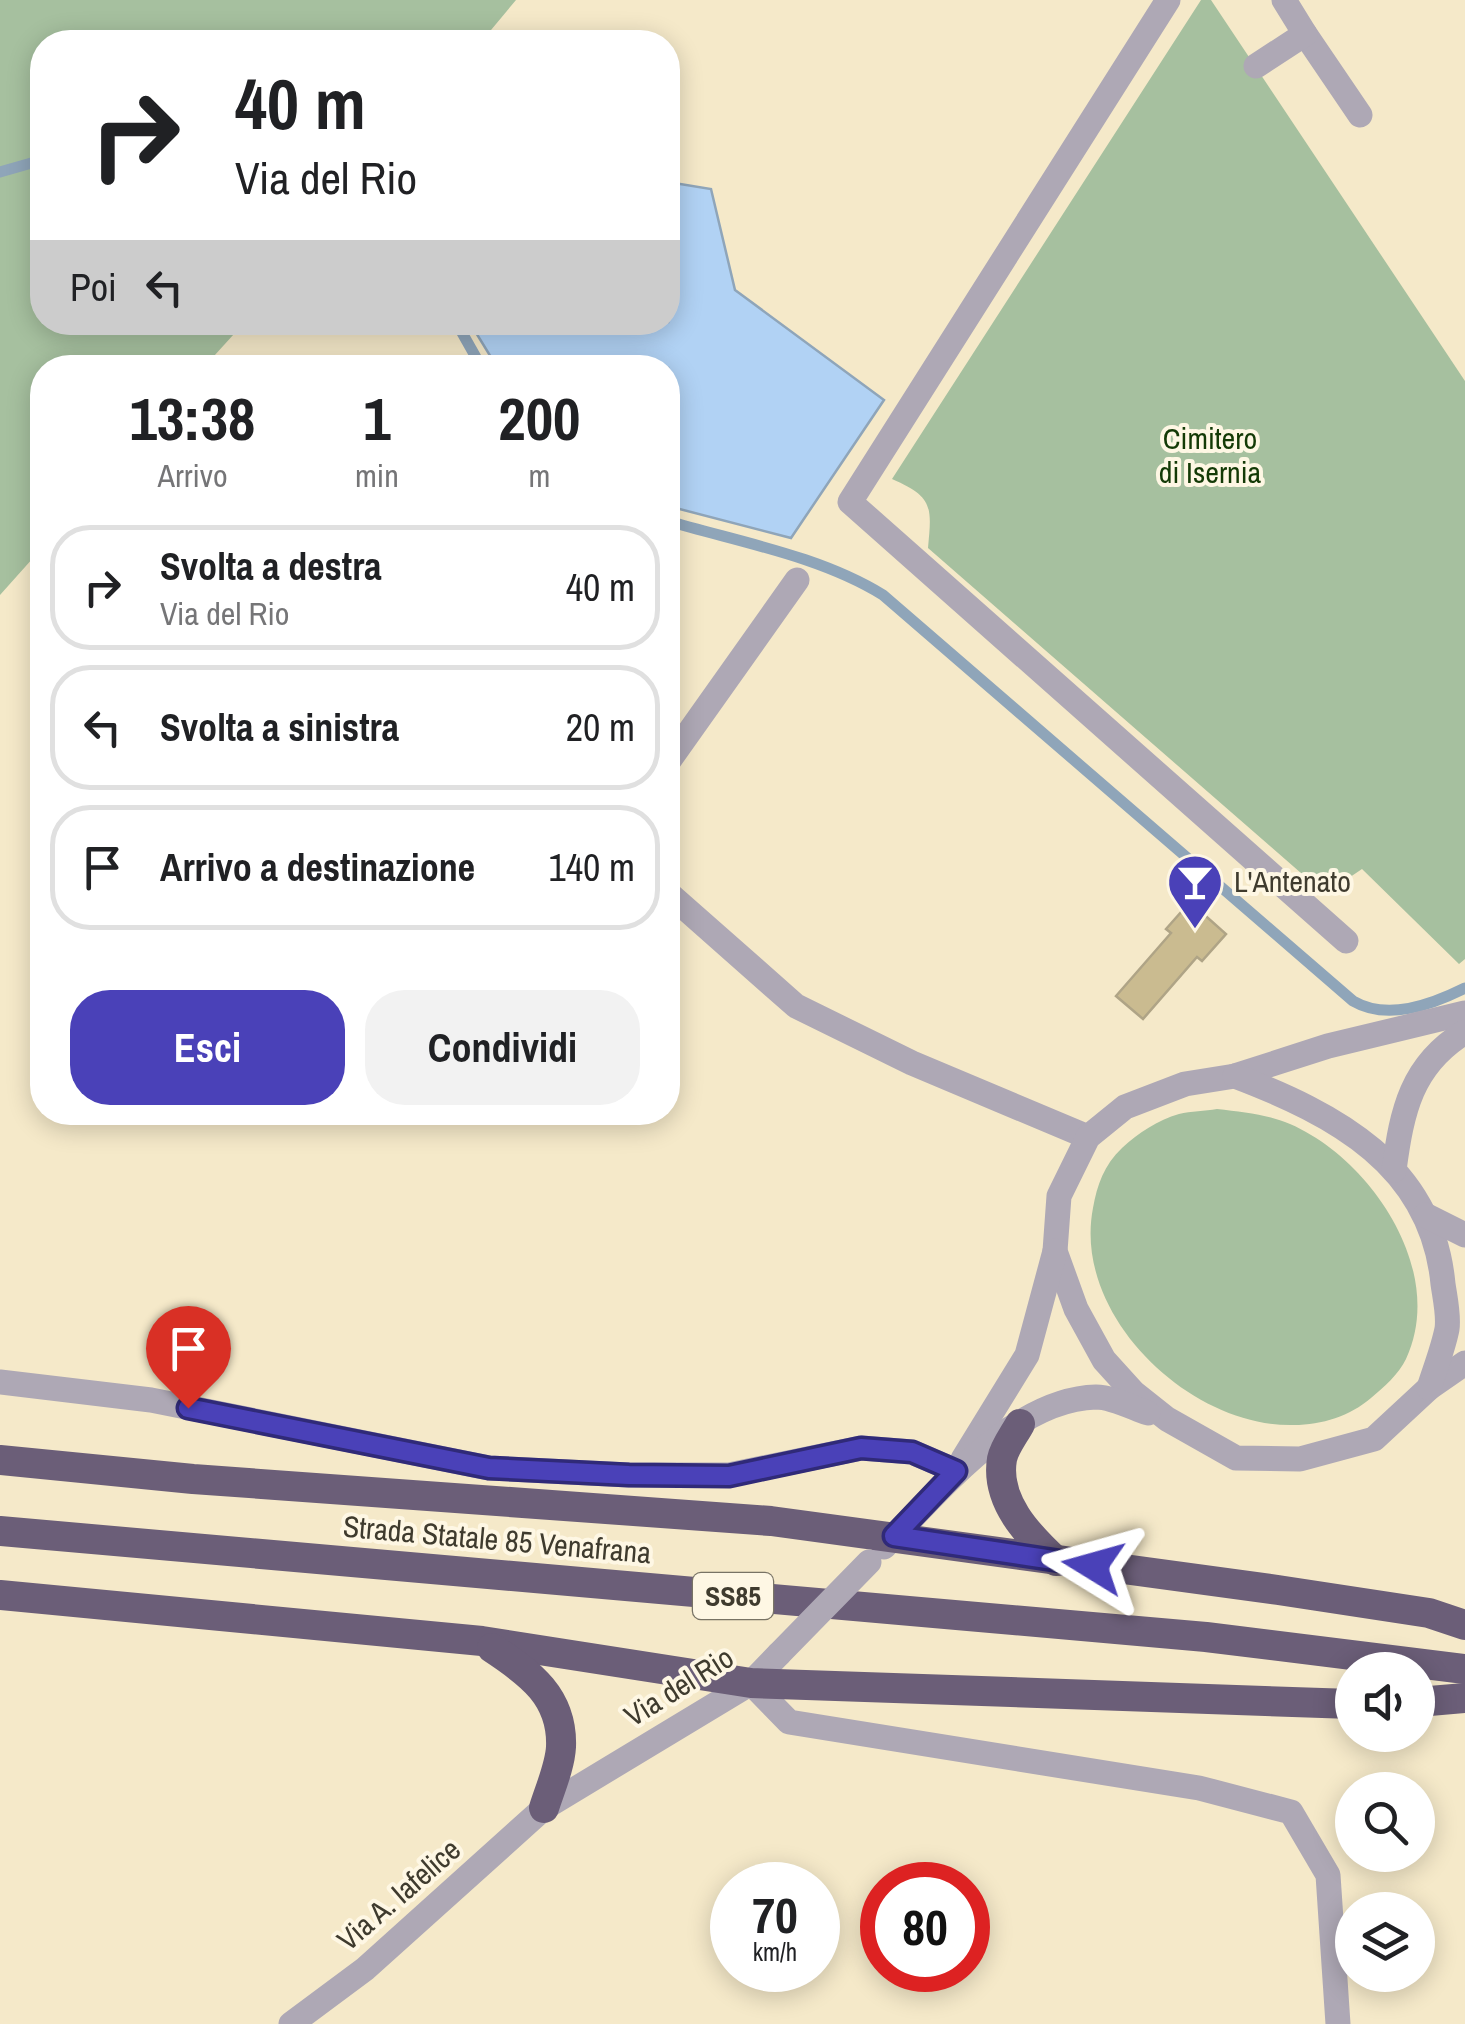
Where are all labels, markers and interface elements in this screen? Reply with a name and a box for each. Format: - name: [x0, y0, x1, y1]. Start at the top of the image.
- text: 40 m: [235, 57, 366, 151]
- icon: right: [70, 70, 200, 200]
- text: Via del Rio: [235, 147, 417, 208]
- icon: left: [137, 260, 192, 315]
- text: Poi: [70, 262, 117, 313]
- text: 13:38: [130, 378, 255, 459]
- text: 1: [363, 378, 391, 459]
- text: 200: [498, 378, 580, 459]
- park label: Cimitero di Isernia: [1159, 418, 1262, 492]
- text: Arrivo: [158, 454, 227, 497]
- text: min: [355, 454, 399, 497]
- text: m: [528, 454, 550, 497]
- text: Svolta a destra: [160, 541, 382, 592]
- icon: right: [75, 560, 130, 615]
- text: 40 m: [566, 562, 635, 613]
- text: Via del Rio: [160, 592, 289, 635]
- icon: left: [75, 700, 130, 755]
- text: Svolta a sinistra: [160, 702, 399, 753]
- text: 20 m: [566, 702, 635, 753]
- icon: arrive: [75, 840, 130, 895]
- text: Arrivo a destinazione: [160, 842, 475, 893]
- text: 140 m: [548, 842, 635, 893]
- bar icon: L'Antenato: [1165, 852, 1225, 931]
- place label: L'Antenato: [1234, 861, 1351, 901]
- button: Esci: [70, 990, 345, 1105]
- button: Condividi: [365, 990, 640, 1105]
- pin: [146, 1306, 231, 1409]
- icon: arrive: [161, 1321, 216, 1376]
- street label: Strada Statale 85 Venafrana: [341, 1506, 653, 1572]
- position arrow: [1041, 1514, 1145, 1618]
- road number: SS85: [693, 1573, 773, 1619]
- street label: Via del Rio: [616, 1637, 741, 1735]
- map controls: [1335, 1652, 1435, 1992]
- button: sound: [1335, 1652, 1435, 1752]
- button: search: [1335, 1772, 1435, 1872]
- street label: Via A. Iafelice: [328, 1829, 469, 1959]
- speed limit sign: 80: [860, 1862, 990, 1992]
- text: 70: [752, 1881, 798, 1949]
- button: layers: [1335, 1892, 1435, 1992]
- text: km/h: [753, 1935, 797, 1969]

